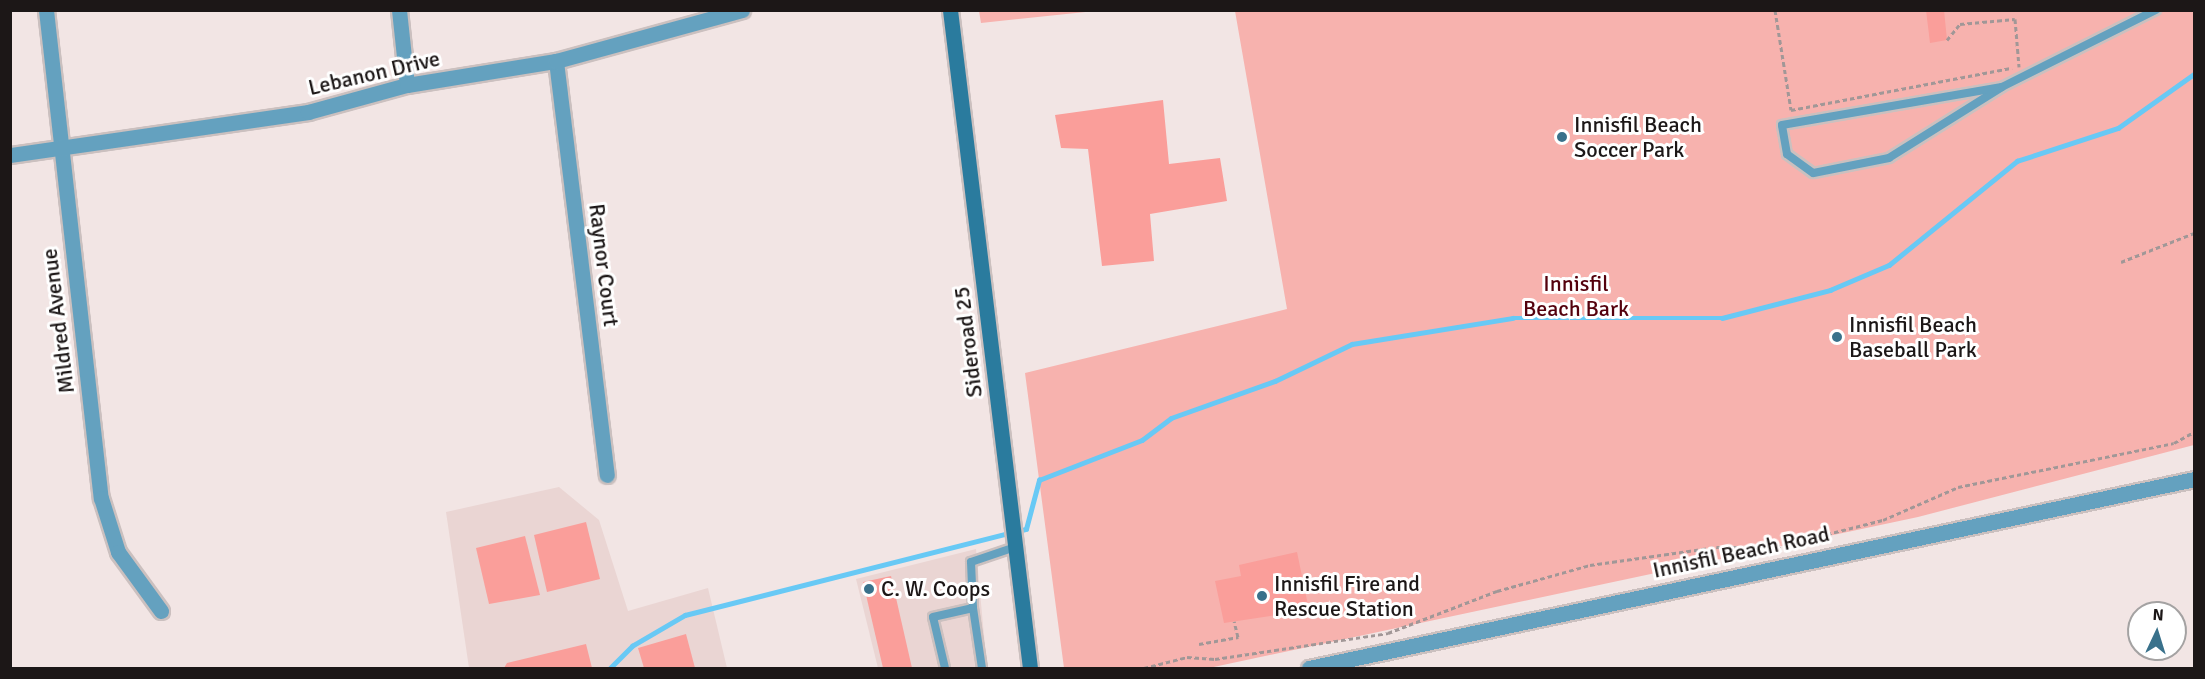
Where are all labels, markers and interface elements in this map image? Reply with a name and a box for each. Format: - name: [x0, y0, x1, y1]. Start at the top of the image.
- street label: Lebanon Drive: [306, 45, 442, 101]
- place label: Innisfil Beach Soccer Park: [1574, 111, 1702, 162]
- marker: Innisfil Beach Soccer Park: [1555, 130, 1569, 144]
- street label: Raynor Court: [583, 202, 625, 328]
- street label: Mildred Avenue: [36, 247, 80, 395]
- park label: Innisfil Beach Bark: [1523, 270, 1629, 322]
- street label: Sideroad 25: [948, 285, 988, 399]
- place label: Innisfil Beach Baseball Park: [1849, 311, 1977, 362]
- marker: Innisfil Beach Baseball Park: [1830, 330, 1844, 344]
- street label: Innisfil Beach Road: [1650, 520, 1832, 584]
- place label: Innisfil Fire and Rescue Station: [1274, 570, 1420, 622]
- place label: C. W. Coops: [881, 576, 990, 602]
- marker: C. W. Coops: [862, 582, 876, 596]
- marker: Innisfil Fire and Rescue Station: [1255, 589, 1269, 603]
- north arrow: [2127, 601, 2187, 661]
- text: N: [2152, 605, 2164, 625]

